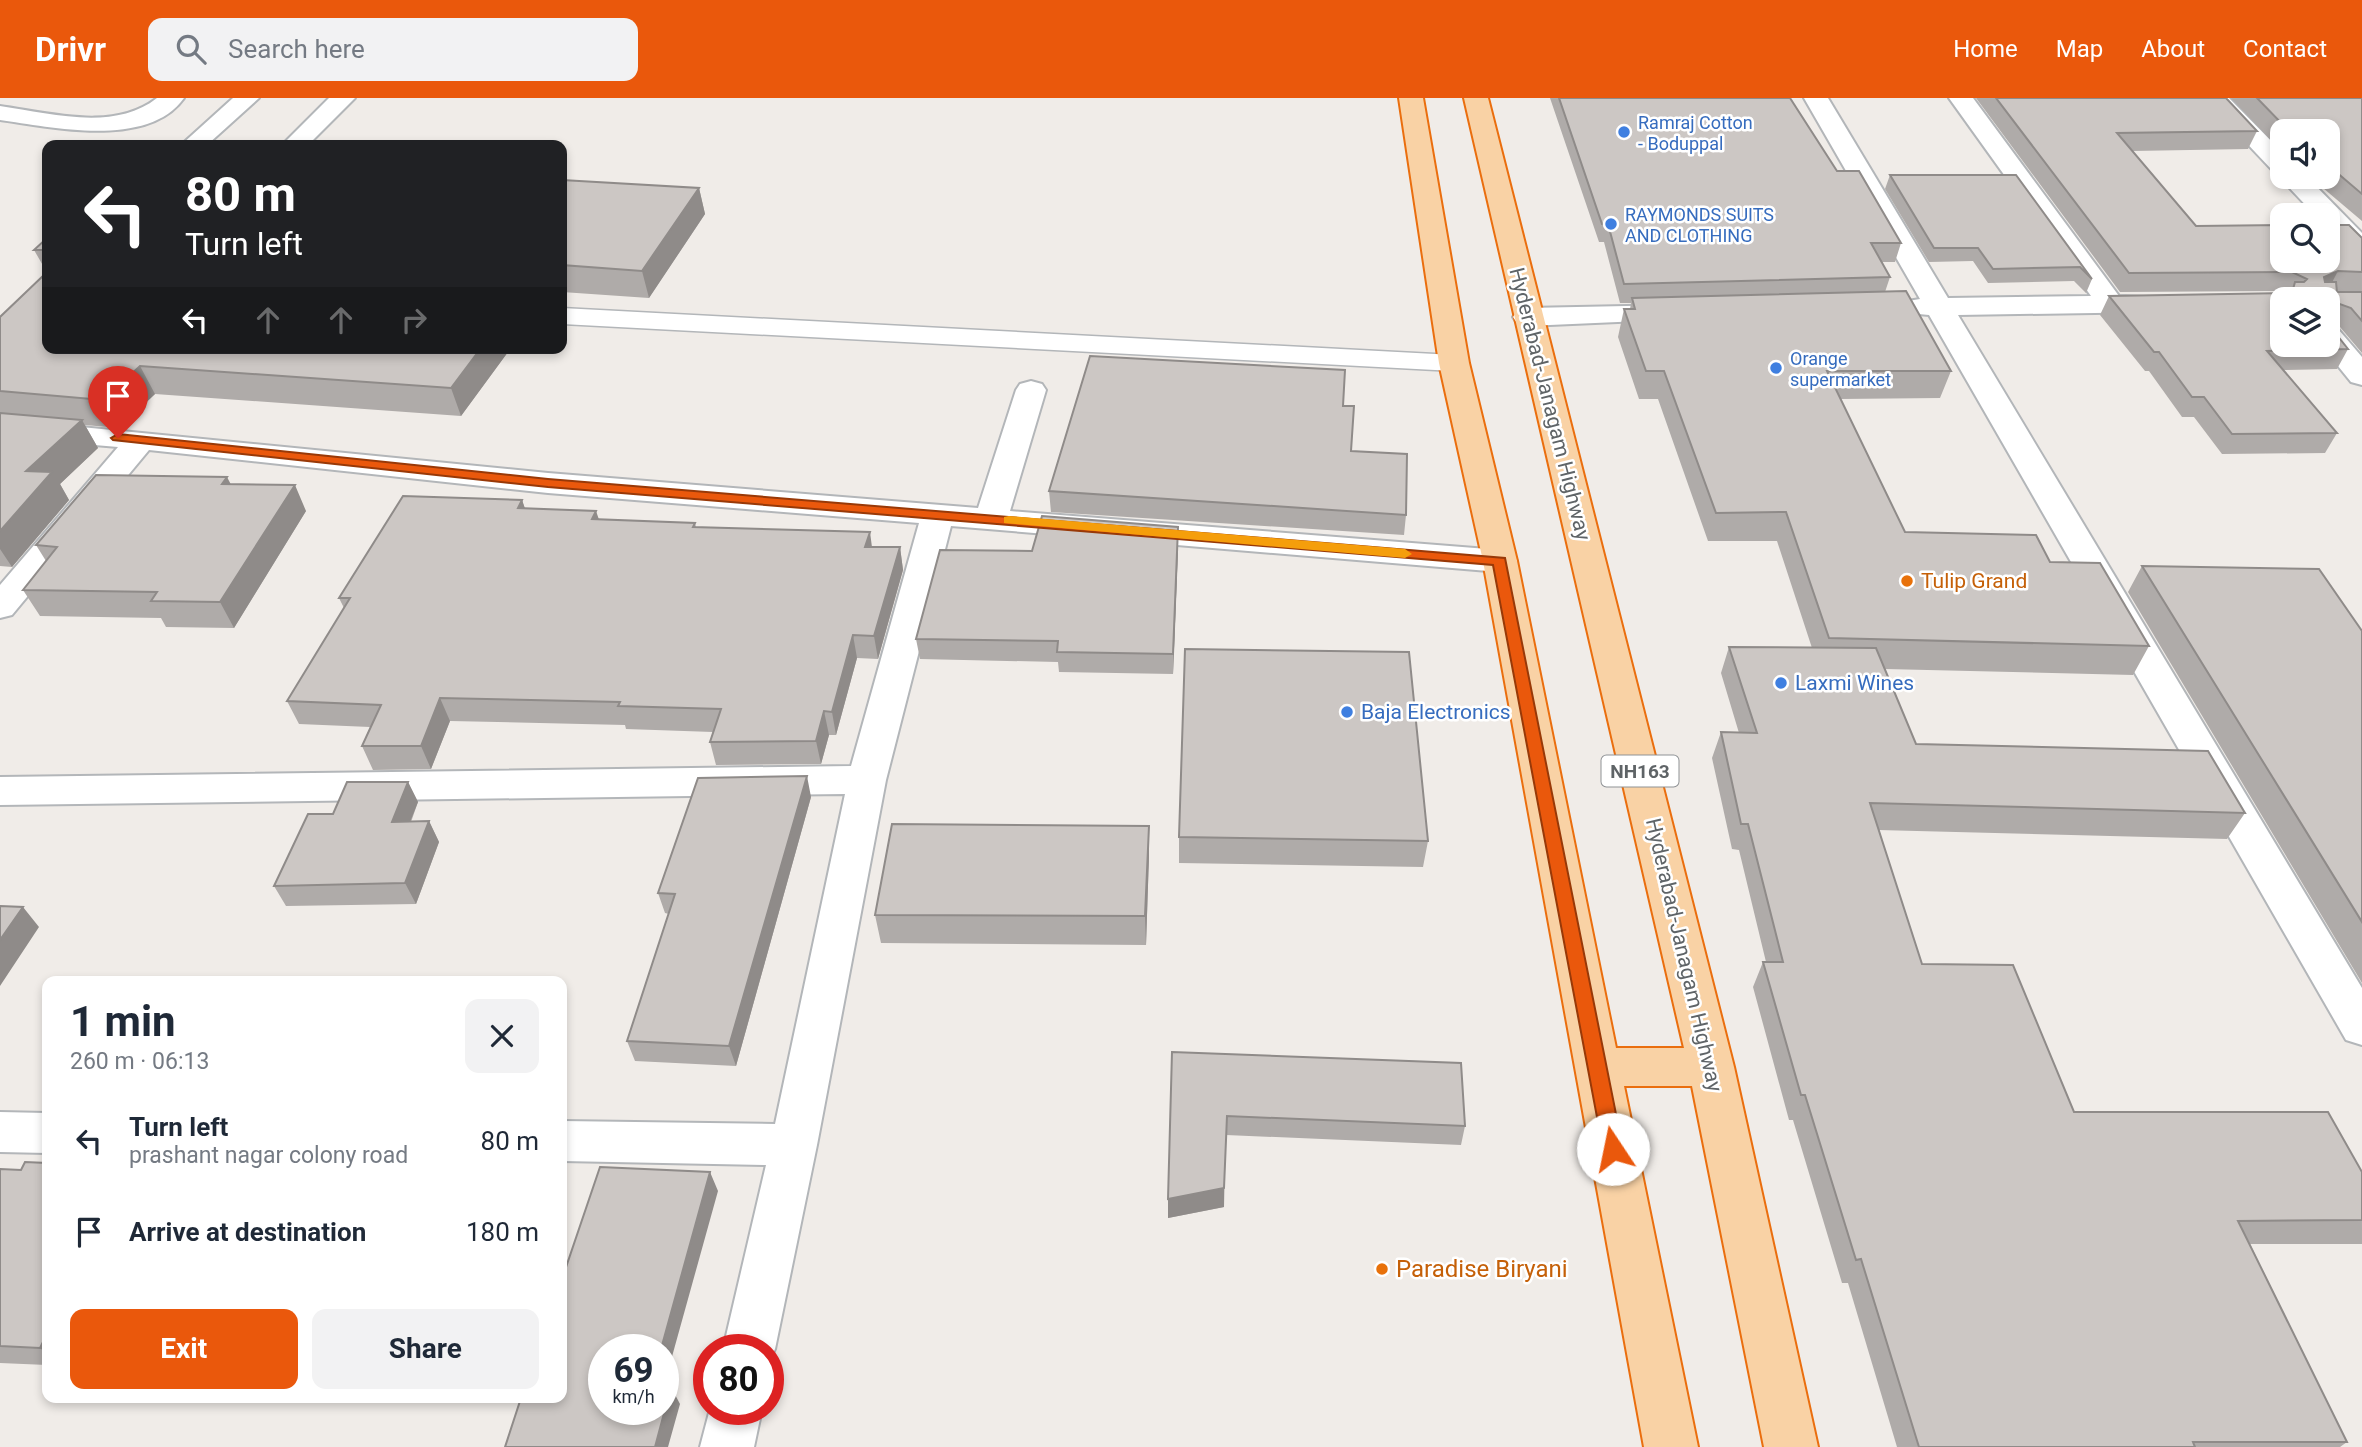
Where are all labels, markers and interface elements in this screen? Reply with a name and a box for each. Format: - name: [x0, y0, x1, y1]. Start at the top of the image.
- search box: [148, 18, 638, 81]
- text: Drivr: [35, 30, 106, 69]
- icon: search: [172, 30, 210, 68]
- text: Search here: [228, 34, 365, 64]
- text: Home: [1953, 35, 2018, 63]
- text: Map: [2056, 35, 2103, 63]
- text: About: [2141, 35, 2205, 63]
- text: Contact: [2243, 35, 2327, 63]
- place label: Ramraj Cotton - Boduppal: [1638, 112, 1753, 154]
- map controls: [2270, 119, 2340, 357]
- button: sound: [2270, 119, 2340, 189]
- marker: Ramraj Cotton - Boduppal: [1616, 124, 1632, 140]
- text: 80 m: [185, 166, 296, 223]
- icon: left: [70, 168, 161, 259]
- button: search: [2270, 203, 2340, 273]
- place label: RAYMONDS SUITS AND CLOTHING: [1625, 204, 1774, 246]
- marker: RAYMONDS SUITS AND CLOTHING: [1603, 216, 1619, 232]
- text: Turn left: [185, 225, 303, 263]
- street label: Hyderabad-Janagam Highway: [1504, 265, 1596, 543]
- button: layers: [2270, 287, 2340, 357]
- icon: left: [176, 301, 214, 339]
- icon: ahead: [249, 301, 287, 339]
- icon: ahead: [322, 301, 360, 339]
- icon: right: [395, 301, 433, 339]
- place label: Orange supermarket: [1790, 348, 1891, 390]
- marker: Orange supermarket: [1768, 360, 1784, 376]
- pin: [88, 366, 148, 438]
- icon: arrive: [99, 377, 137, 415]
- place label: Tulip Grand: [1921, 569, 2027, 593]
- marker: Tulip Grand: [1899, 573, 1915, 589]
- place label: Laxmi Wines: [1795, 671, 1914, 695]
- marker: Laxmi Wines: [1773, 675, 1789, 691]
- place label: Baja Electronics: [1361, 700, 1511, 724]
- marker: Baja Electronics: [1339, 704, 1355, 720]
- road number: NH163: [1602, 756, 1678, 786]
- street label: Hyderabad-Janagam Highway: [1641, 816, 1727, 1094]
- text: 1 min: [70, 997, 176, 1046]
- button: close: [465, 999, 539, 1073]
- text: 260 m · 06:13: [70, 1048, 209, 1075]
- text: Turn left: [129, 1112, 228, 1142]
- position arrow: [1576, 1112, 1650, 1186]
- icon: left: [70, 1122, 108, 1160]
- text: 80 m: [481, 1126, 539, 1156]
- text: prashant nagar colony road: [129, 1142, 408, 1169]
- icon: arrive: [70, 1213, 108, 1251]
- text: Arrive at destination: [129, 1217, 366, 1247]
- text: 180 m: [466, 1217, 539, 1247]
- place label: Paradise Biryani: [1396, 1255, 1568, 1283]
- marker: Paradise Biryani: [1374, 1261, 1390, 1277]
- button: Exit: [70, 1309, 298, 1389]
- button: Share: [312, 1309, 539, 1389]
- speed limit sign: 80: [693, 1334, 784, 1425]
- text: 69: [613, 1350, 654, 1391]
- text: km/h: [612, 1386, 655, 1407]

